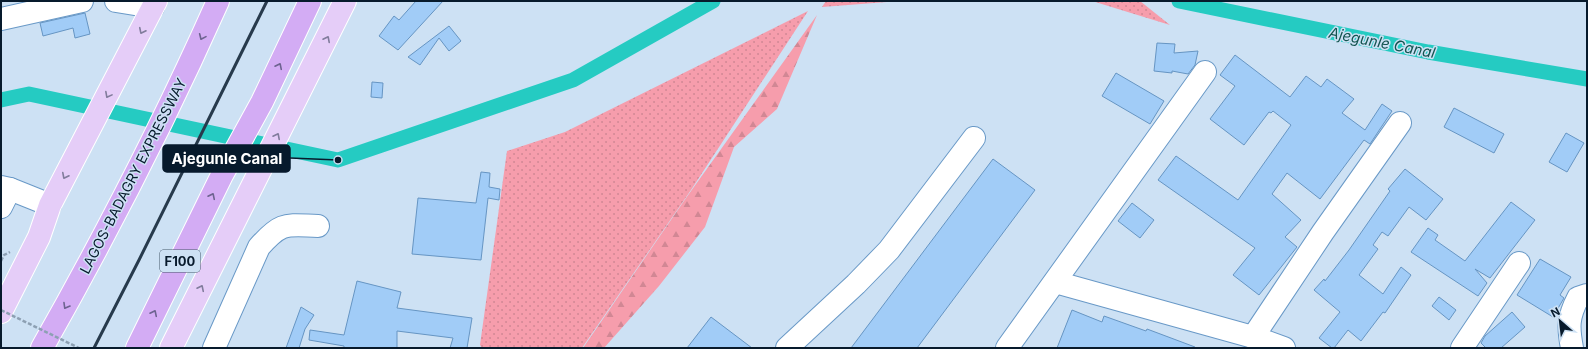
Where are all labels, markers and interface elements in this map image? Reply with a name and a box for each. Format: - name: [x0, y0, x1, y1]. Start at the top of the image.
- water label: Ajegunle Canal: [1326, 23, 1437, 62]
- one-way arrow: [139, 26, 147, 34]
- one-way arrow: [199, 32, 207, 40]
- one-way arrow: [322, 35, 329, 43]
- one-way arrow: [274, 63, 282, 71]
- street label: LAGOS-BADAGRY EXPRESSWAY: [76, 75, 190, 276]
- one-way arrow: [106, 90, 113, 98]
- one-way arrow: [272, 133, 280, 141]
- callout: Ajegunle Canal: [163, 145, 290, 172]
- text: Ajegunle Canal: [172, 149, 282, 168]
- one-way arrow: [63, 172, 70, 179]
- one-way arrow: [207, 193, 215, 201]
- road number: F100: [160, 250, 200, 272]
- one-way arrow: [196, 285, 204, 292]
- north arrow: [1540, 301, 1580, 341]
- one-way arrow: [64, 302, 71, 309]
- text: N: [1548, 304, 1562, 320]
- one-way arrow: [149, 310, 157, 317]

